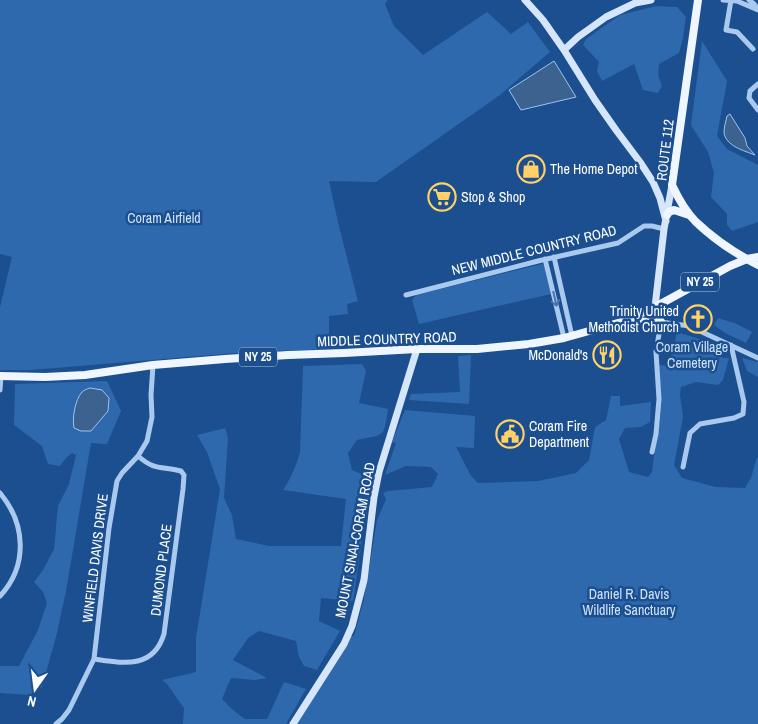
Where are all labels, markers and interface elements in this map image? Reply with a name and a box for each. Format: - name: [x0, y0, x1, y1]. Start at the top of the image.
- street label: ROUTE 112: [652, 118, 678, 182]
- shop icon: The Home Depot: [516, 154, 546, 184]
- place label: The Home Depot: [550, 160, 637, 178]
- supermarket icon: Stop & Shop: [427, 182, 457, 212]
- place label: Stop & Shop: [461, 188, 525, 206]
- park label: Coram Airfield: [127, 209, 201, 227]
- street label: NEW MIDDLE COUNTRY ROAD: [450, 221, 618, 279]
- road number: NY 25: [681, 272, 719, 292]
- one-way arrow: [551, 290, 560, 306]
- place label: Trinity United Methodist Church: [588, 302, 679, 336]
- church icon: Trinity United Methodist Church: [683, 304, 713, 334]
- street label: MIDDLE COUNTRY ROAD: [317, 328, 457, 350]
- park label: Coram Village Cemetery: [656, 338, 728, 372]
- restaurant icon: McDonald's: [592, 340, 622, 370]
- place label: McDonald's: [528, 346, 588, 364]
- road number: NY 25: [239, 348, 277, 367]
- place label: Coram Fire Department: [529, 417, 589, 451]
- public building icon: Coram Fire Department: [495, 419, 525, 449]
- street label: MOUNT SINAI-CORAM ROAD: [331, 461, 379, 619]
- street label: WINFIELD DAVIS DRIVE: [78, 492, 112, 624]
- street label: DUMOND PLACE: [146, 523, 176, 617]
- park label: Daniel R. Davis Wildlife Sanctuary: [582, 585, 676, 619]
- north arrow: [10, 664, 60, 714]
- text: N: [26, 692, 38, 711]

